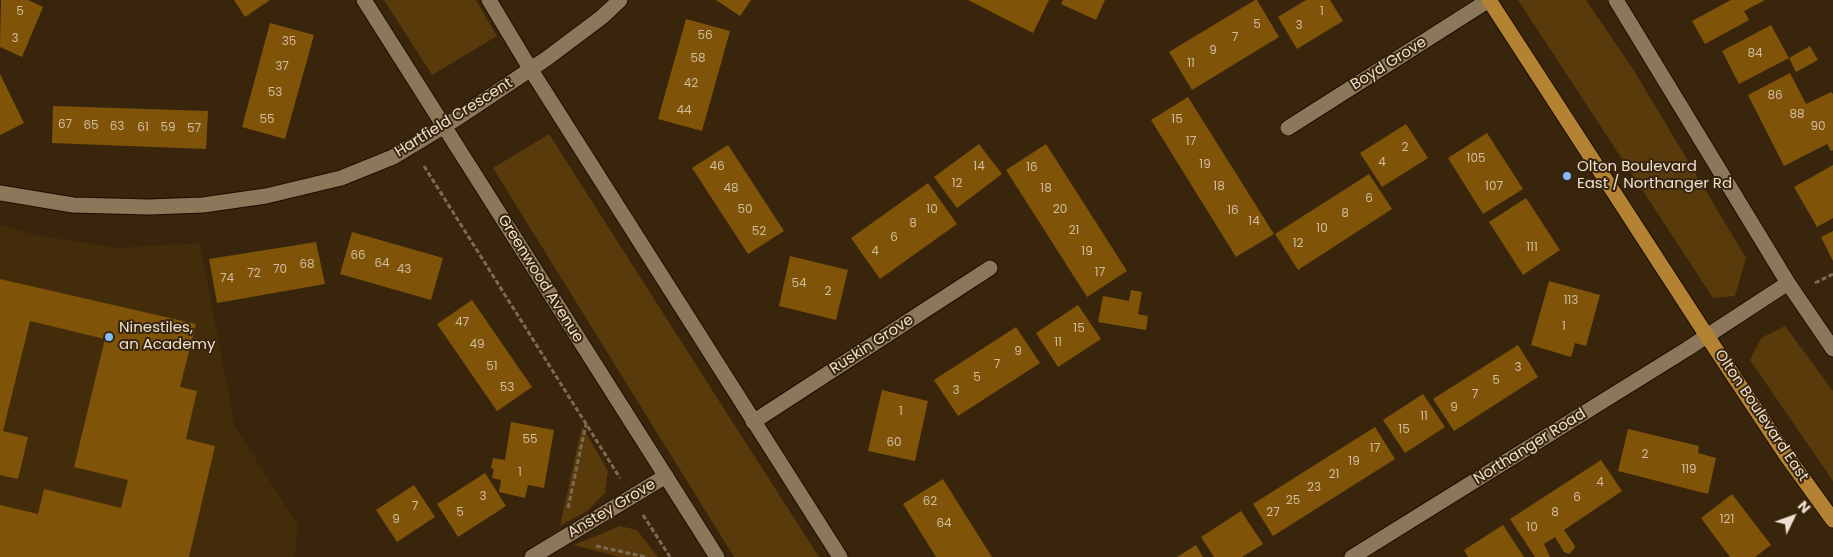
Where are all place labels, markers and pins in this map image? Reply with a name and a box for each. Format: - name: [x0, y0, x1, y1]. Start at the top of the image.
- place label: Olton Boulevard East / Northanger Rd: [1577, 158, 1732, 193]
- marker: Olton Boulevard East / Northanger Rd: [1561, 170, 1573, 182]
- place label: Ninestiles, an Academy: [119, 319, 215, 354]
- marker: Ninestiles, an Academy: [103, 331, 115, 343]

